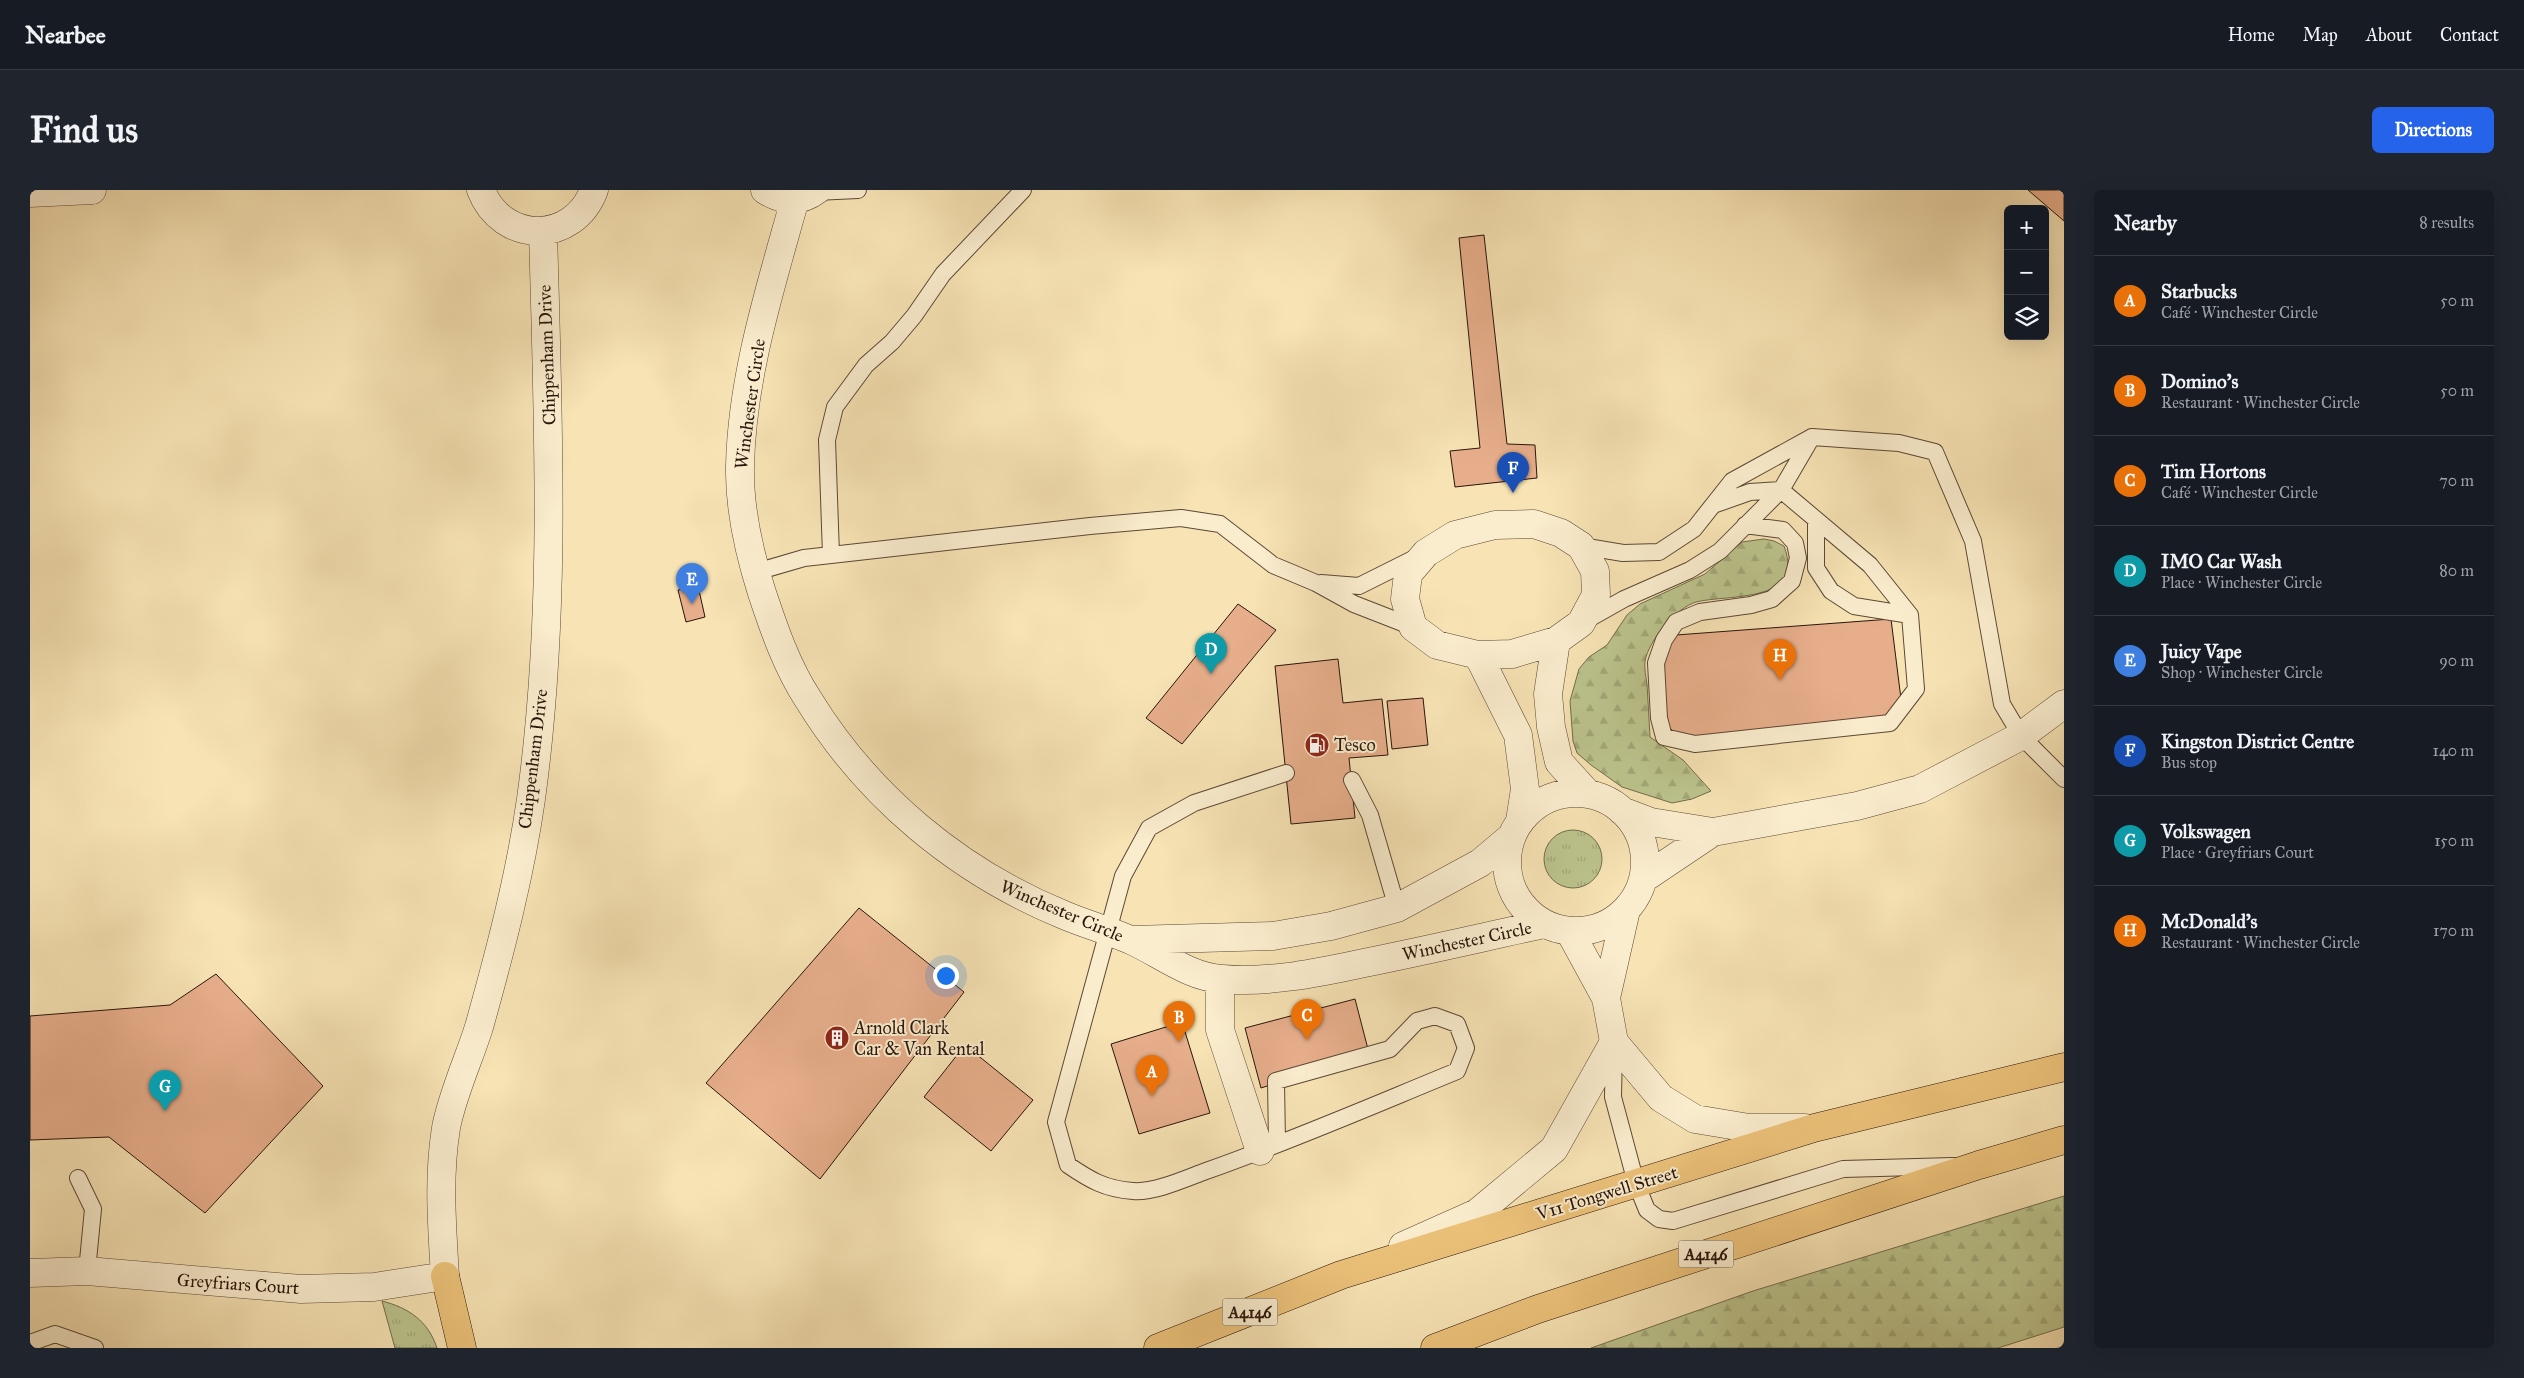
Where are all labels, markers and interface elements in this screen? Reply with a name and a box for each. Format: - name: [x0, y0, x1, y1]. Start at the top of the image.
- text: Nearbee: [25, 20, 106, 50]
- text: Home: [2228, 24, 2275, 46]
- text: Map: [2303, 24, 2338, 46]
- text: About: [2366, 24, 2412, 46]
- text: Contact: [2440, 24, 2499, 46]
- button: Directions: [2372, 107, 2494, 153]
- text: Find us: [30, 109, 138, 152]
- map controls: [2004, 205, 2049, 340]
- button: +: [2004, 205, 2049, 250]
- text: Nearby: [2114, 210, 2177, 236]
- text: 8 results: [2419, 213, 2474, 232]
- button: −: [2004, 250, 2049, 295]
- text: Starbucks: [2161, 280, 2237, 303]
- street label: Chippenham Drive: [534, 284, 560, 426]
- text: A: [2125, 291, 2135, 310]
- text: 50 m: [2440, 291, 2474, 310]
- button: layers: [2004, 295, 2049, 340]
- text: Café · Winchester Circle: [2161, 303, 2318, 322]
- street label: Winchester Circle: [730, 337, 770, 471]
- text: Domino's: [2161, 370, 2238, 393]
- text: B: [2125, 381, 2135, 400]
- text: 50 m: [2440, 381, 2474, 400]
- text: Restaurant · Winchester Circle: [2161, 393, 2360, 412]
- pin: F: [1497, 452, 1529, 493]
- text: Tim Hortons: [2161, 460, 2266, 483]
- text: C: [2125, 471, 2135, 490]
- text: 70 m: [2439, 471, 2474, 490]
- text: Café · Winchester Circle: [2161, 483, 2318, 502]
- text: IMO Car Wash: [2161, 550, 2282, 573]
- text: D: [2124, 561, 2136, 580]
- text: 80 m: [2439, 561, 2474, 580]
- pin: E: [676, 563, 708, 604]
- text: Place · Winchester Circle: [2161, 573, 2322, 592]
- pin: D: [1195, 633, 1227, 674]
- pin: H: [1764, 639, 1796, 680]
- text: Juicy Vape: [2161, 640, 2242, 663]
- text: E: [2124, 651, 2136, 670]
- text: 90 m: [2439, 651, 2474, 670]
- text: Shop · Winchester Circle: [2161, 663, 2323, 682]
- street label: Chippenham Drive: [514, 688, 552, 830]
- text: Kingston District Centre: [2161, 730, 2354, 753]
- fuel station icon: Tesco: [1304, 732, 1330, 758]
- place label: Tesco: [1334, 734, 1376, 756]
- text: F: [2125, 741, 2135, 760]
- text: 140 m: [2433, 741, 2474, 760]
- text: Bus stop: [2161, 753, 2217, 772]
- text: Volkswagen: [2161, 820, 2251, 843]
- text: G: [2124, 831, 2136, 850]
- text: 150 m: [2434, 831, 2474, 850]
- text: Place · Greyfriars Court: [2161, 843, 2314, 862]
- street label: Winchester Circle: [997, 875, 1127, 947]
- text: McDonald's: [2161, 910, 2257, 933]
- street label: Winchester Circle: [1400, 917, 1534, 965]
- text: H: [2123, 921, 2137, 940]
- text: 170 m: [2433, 921, 2474, 940]
- text: Restaurant · Winchester Circle: [2161, 933, 2360, 952]
- your location: [933, 963, 959, 989]
- pin: C: [1291, 999, 1323, 1040]
- pin: B: [1163, 1001, 1195, 1042]
- place label: Arnold Clark Car & Van Rental: [853, 1017, 985, 1060]
- building icon: Arnold Clark Car & Van Rental: [824, 1025, 850, 1051]
- pin: A: [1136, 1055, 1168, 1096]
- pin: G: [149, 1070, 181, 1111]
- street label: V11 Tongwell Street: [1533, 1161, 1681, 1226]
- road number: A4146: [1678, 1240, 1734, 1268]
- street label: Greyfriars Court: [176, 1269, 300, 1299]
- road number: A4146: [1222, 1298, 1278, 1326]

